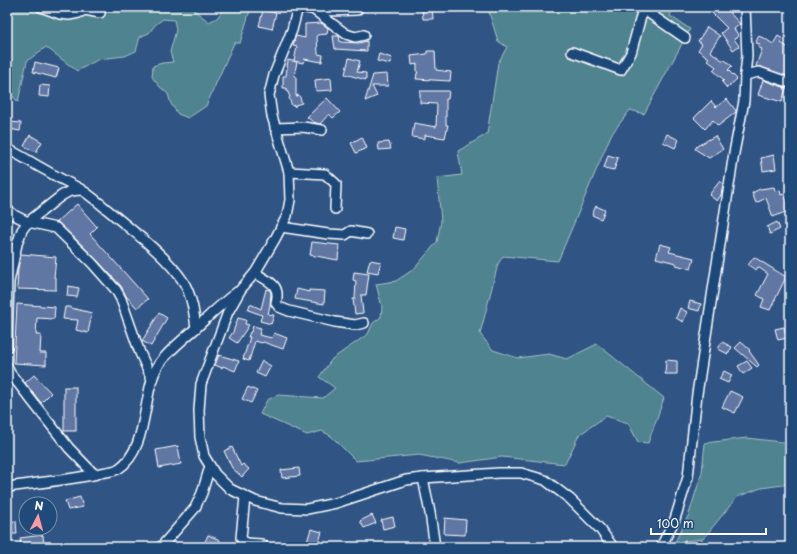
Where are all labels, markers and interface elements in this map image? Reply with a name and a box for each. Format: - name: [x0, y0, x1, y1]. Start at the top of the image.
- north arrow: [18, 496, 58, 536]
- text: N: [34, 497, 45, 514]
- scale bar: [651, 510, 766, 536]
- text: 100 m: [657, 514, 694, 532]

